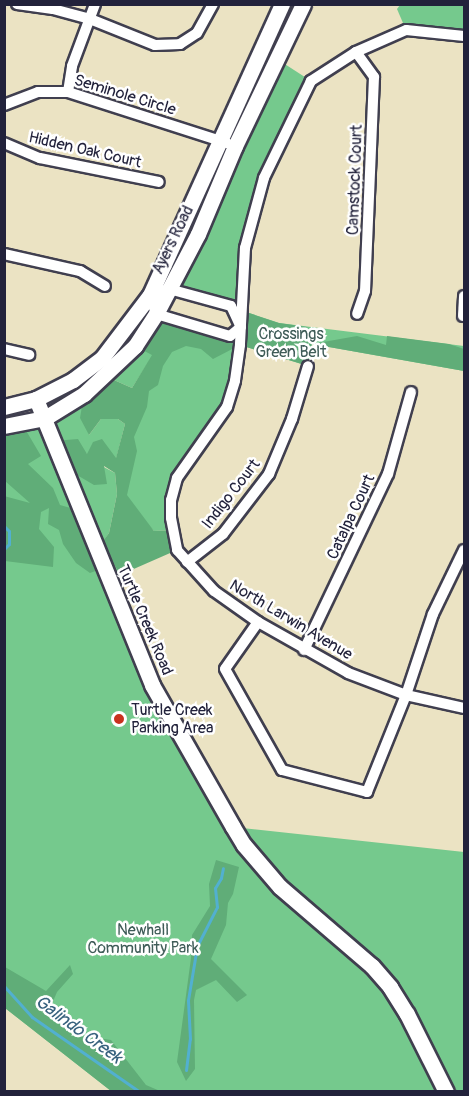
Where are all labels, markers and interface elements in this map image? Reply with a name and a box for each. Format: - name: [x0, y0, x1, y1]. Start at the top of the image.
- street label: Seminole Circle: [72, 70, 178, 120]
- street label: Camstock Court: [343, 124, 367, 236]
- street label: Hidden Oak Court: [27, 128, 143, 172]
- street label: Ayers Road: [148, 203, 198, 277]
- park label: Crossings Green Belt: [255, 324, 327, 362]
- street label: Indigo Court: [198, 455, 264, 533]
- street label: Catalpa Court: [323, 471, 379, 563]
- street label: Turtle Creek Road: [113, 562, 177, 678]
- street label: North Larwin Avenue: [226, 576, 356, 664]
- place label: Turtle Creek Parking Area: [131, 700, 213, 738]
- marker: Turtle Creek Parking Area: [112, 712, 126, 726]
- park label: Newhall Community Park: [87, 920, 199, 958]
- water label: Galindo Creek: [30, 991, 126, 1069]

